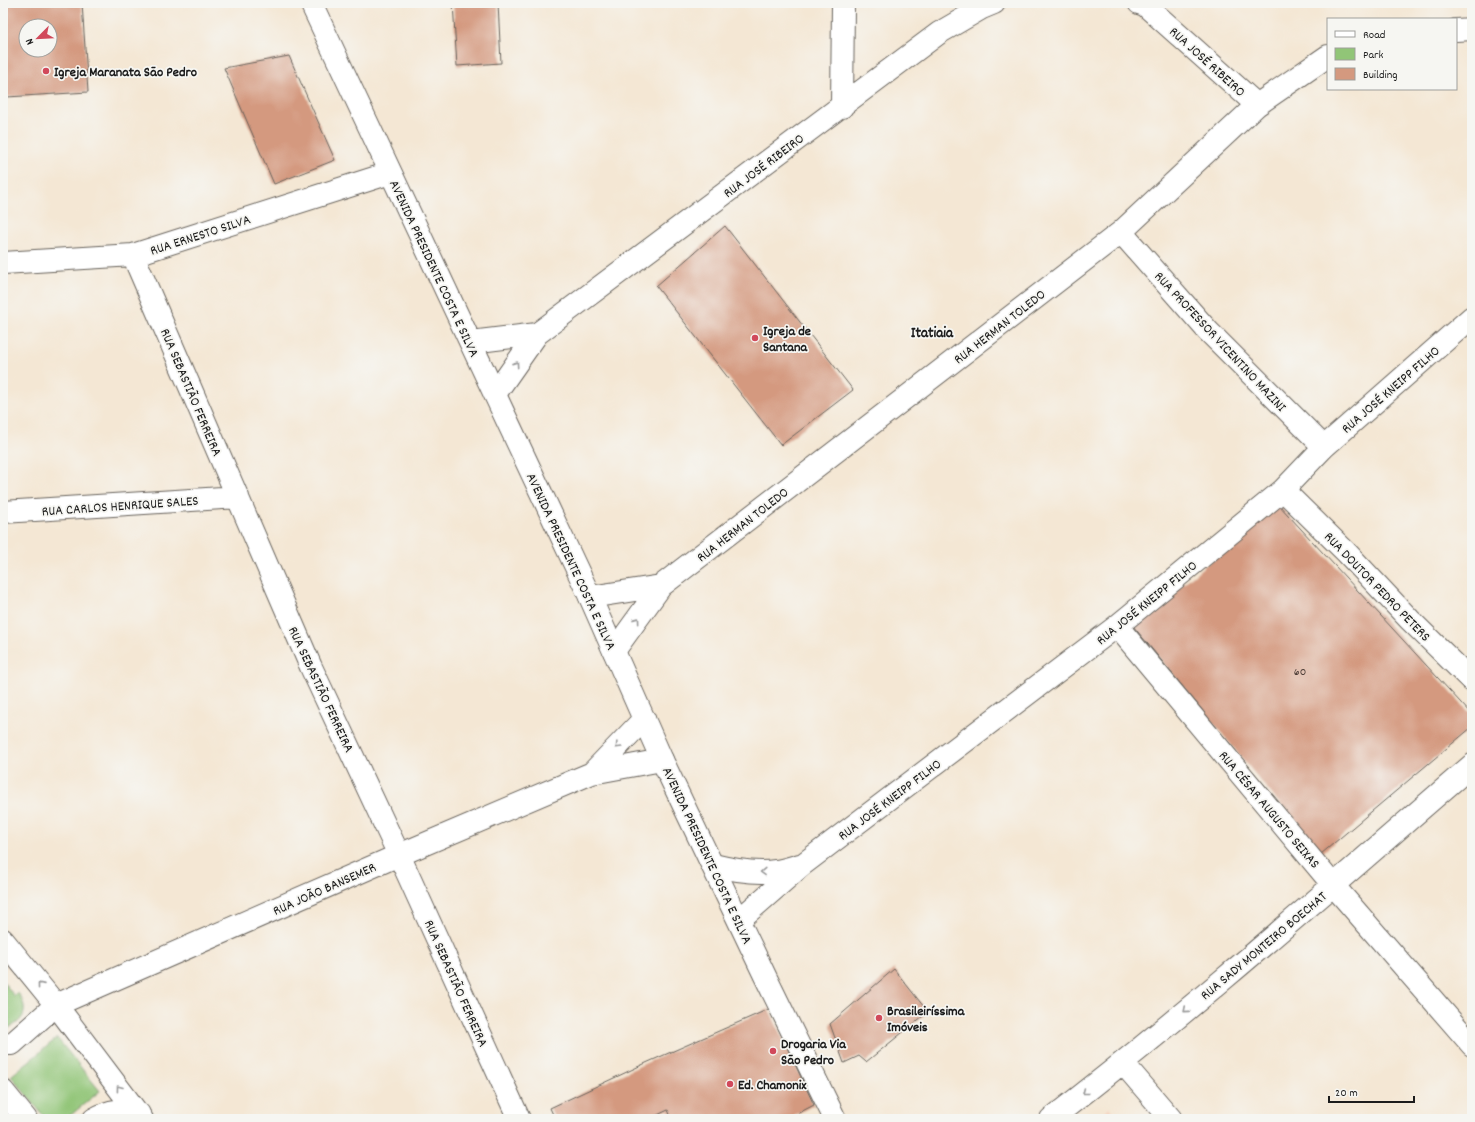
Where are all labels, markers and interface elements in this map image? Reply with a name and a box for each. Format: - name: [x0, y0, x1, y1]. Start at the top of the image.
- north arrow: [18, 18, 58, 58]
- legend: [1327, 18, 1457, 90]
- street label: RUA JOSÉ RIBEIRO: [1164, 23, 1249, 102]
- text: Road: [1363, 27, 1385, 44]
- text: N: [22, 35, 39, 47]
- text: Park: [1363, 47, 1384, 64]
- place label: Igreja Maranata São Pedro: [54, 63, 197, 83]
- marker: Igreja Maranata São Pedro: [41, 66, 51, 76]
- text: Building: [1363, 67, 1398, 84]
- street label: RUA JOSÉ RIBEIRO: [720, 130, 809, 204]
- street label: AVENIDA PRESIDENTE COSTA E SILVA: [383, 177, 483, 361]
- street label: RUA ERNESTO SILVA: [148, 210, 254, 262]
- street label: RUA PROFESSOR VICENTINO MAZINI: [1149, 268, 1291, 418]
- street label: RUA HERMAN TOLEDO: [950, 285, 1050, 370]
- place label: Igreja de Santana: [763, 322, 811, 358]
- district label: Itatiaia: [911, 323, 954, 345]
- street label: RUA SEBASTIÃO FERREIRA: [154, 326, 226, 460]
- marker: Igreja de Santana: [750, 333, 760, 343]
- street label: RUA JOSÉ KNEIPP FILHO: [1338, 342, 1445, 439]
- one-way arrow: [511, 361, 519, 368]
- street label: AVENIDA PRESIDENTE COSTA E SILVA: [520, 470, 620, 654]
- street label: RUA HERMAN TOLEDO: [693, 483, 793, 568]
- street label: RUA CARLOS HENRIQUE SALES: [41, 492, 199, 522]
- street label: RUA DOUTOR PEDRO PETERS: [1319, 528, 1434, 647]
- street label: RUA JOSÉ KNEIPP FILHO: [1092, 557, 1202, 651]
- one-way arrow: [632, 617, 639, 624]
- street label: RUA SEBASTIÃO FERREIRA: [282, 623, 358, 757]
- house number: 60: [1294, 664, 1306, 681]
- one-way arrow: [615, 741, 623, 749]
- street label: RUA CÉSAR AUGUSTO SEIXAS: [1213, 747, 1324, 874]
- street label: RUA JOSÉ KNEIPP FILHO: [834, 755, 946, 846]
- street label: AVENIDA PRESIDENTE COSTA E SILVA: [656, 764, 756, 948]
- street label: RUA JOÃO BANSEMER: [270, 858, 380, 922]
- one-way arrow: [760, 867, 766, 876]
- street label: RUA SADY MONTEIRO BOECHAT: [1197, 887, 1332, 1006]
- street label: RUA SEBASTIÃO FERREIRA: [418, 917, 492, 1051]
- one-way arrow: [37, 982, 44, 989]
- place label: Brasileiríssima Imóveis: [887, 1002, 966, 1038]
- one-way arrow: [1183, 1005, 1191, 1012]
- marker: Brasileiríssima Imóveis: [874, 1013, 884, 1023]
- place label: Drogaria Via São Pedro: [781, 1035, 847, 1071]
- marker: Drogaria Via São Pedro: [768, 1046, 778, 1056]
- place label: Ed. Chamonix: [738, 1076, 807, 1096]
- scale bar: [1329, 1078, 1414, 1104]
- marker: Ed. Chamonix: [725, 1079, 735, 1089]
- one-way arrow: [116, 1085, 123, 1092]
- text: 20 m: [1335, 1085, 1358, 1102]
- one-way arrow: [1083, 1088, 1090, 1095]

